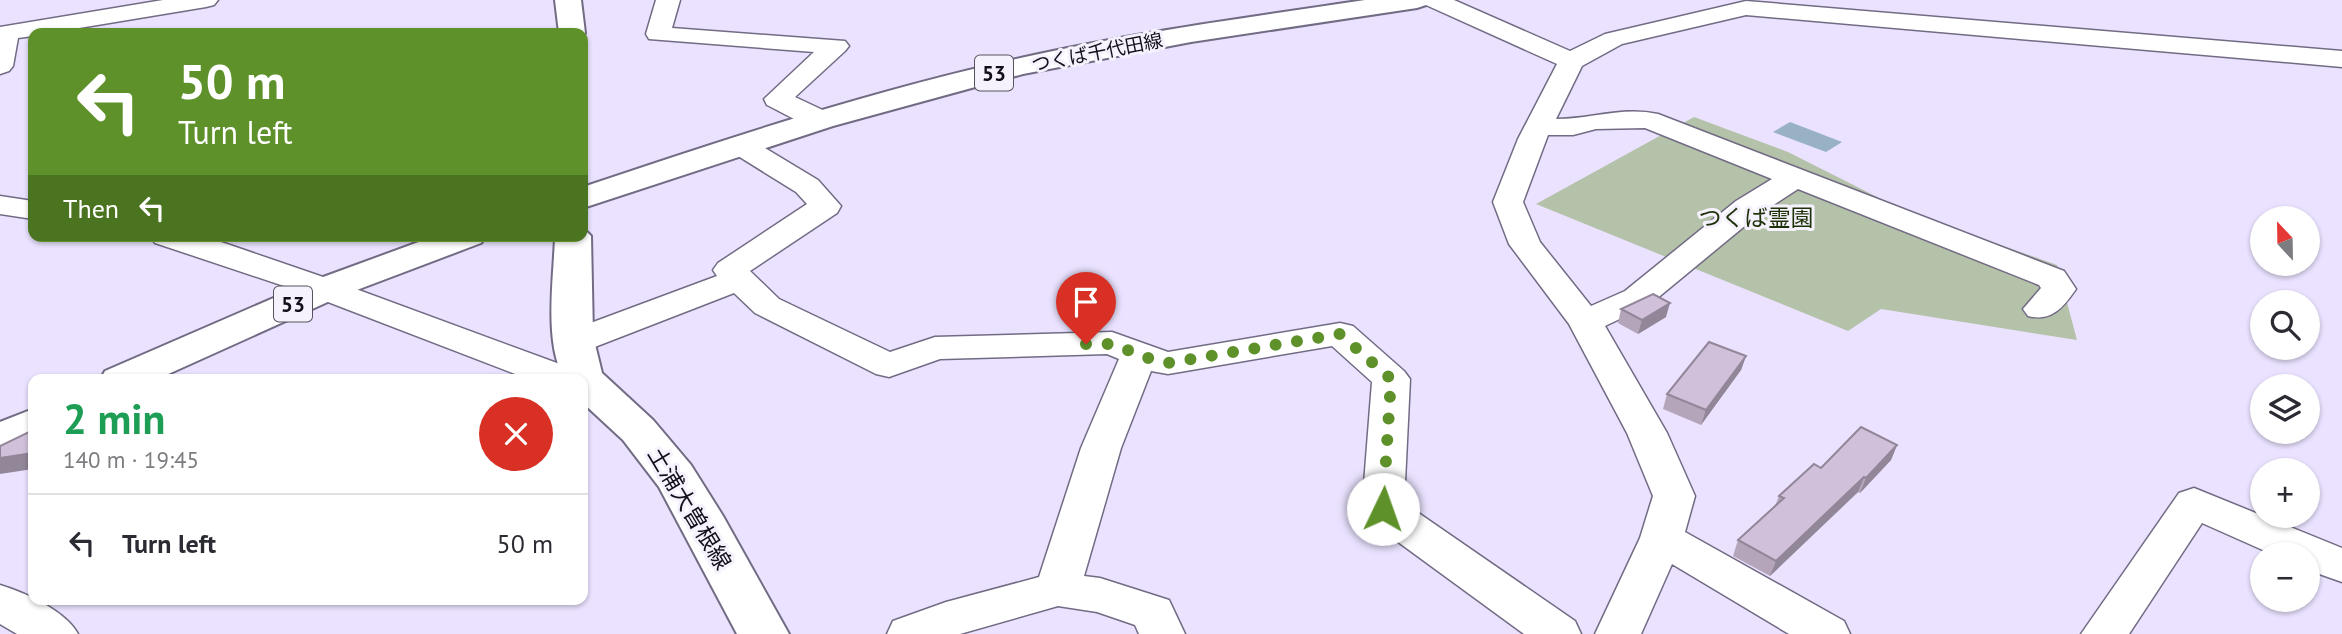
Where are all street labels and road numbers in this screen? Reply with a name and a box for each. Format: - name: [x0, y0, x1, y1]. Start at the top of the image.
- street label: つくば千代田線: [1029, 28, 1165, 76]
- road number: 53: [975, 56, 1013, 90]
- road number: 53: [274, 286, 312, 322]
- street label: 土浦大曽根線: [642, 441, 738, 575]

